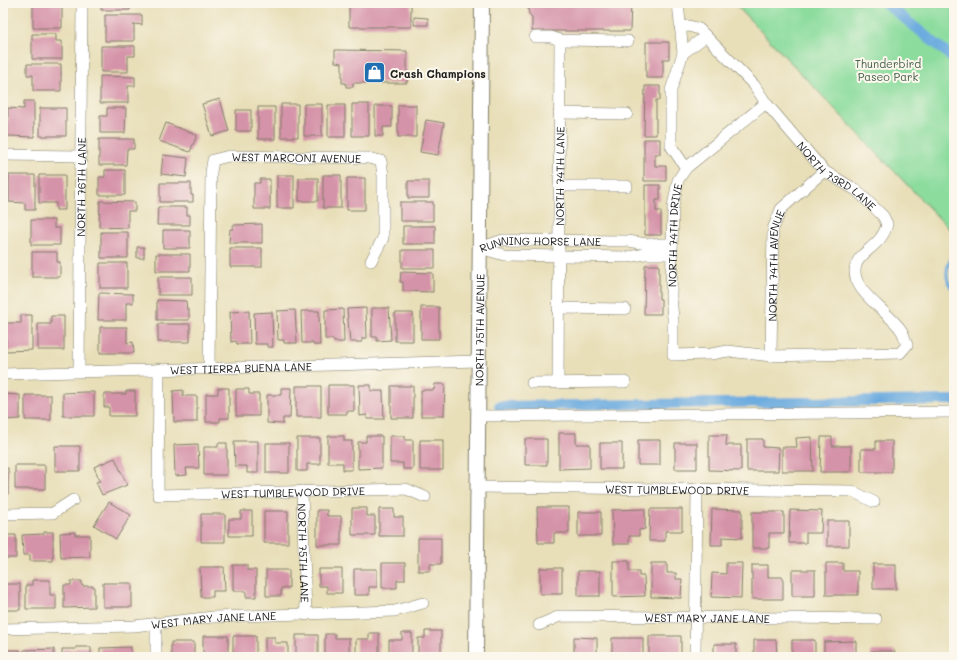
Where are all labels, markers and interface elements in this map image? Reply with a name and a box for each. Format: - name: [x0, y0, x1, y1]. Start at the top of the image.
- park label: Thunderbird Paseo Park: [855, 56, 921, 84]
- shop icon: Crash Champions: [362, 60, 388, 86]
- place label: Crash Champions: [390, 66, 486, 81]
- street label: NORTH 74TH LANE: [551, 126, 567, 226]
- street label: NORTH 76TH LANE: [73, 137, 88, 237]
- street label: NORTH 73RD LANE: [794, 138, 880, 213]
- street label: WEST MARCONI AVENUE: [231, 149, 361, 165]
- street label: NORTH 74TH DRIVE: [664, 182, 685, 287]
- street label: NORTH 74TH AVENUE: [764, 207, 788, 321]
- street label: RUNNING HORSE LANE: [477, 232, 601, 255]
- street label: NORTH 75TH AVENUE: [471, 274, 487, 386]
- street label: WEST TIERRA BUENA LANE: [170, 358, 312, 377]
- street label: WEST TUMBLEWOOD DRIVE: [605, 481, 749, 497]
- street label: WEST TUMBLEWOOD DRIVE: [221, 482, 365, 501]
- street label: NORTH 75TH LANE: [295, 503, 313, 603]
- street label: WEST MARY JANE LANE: [150, 607, 276, 632]
- street label: WEST MARY JANE LANE: [644, 609, 770, 625]

